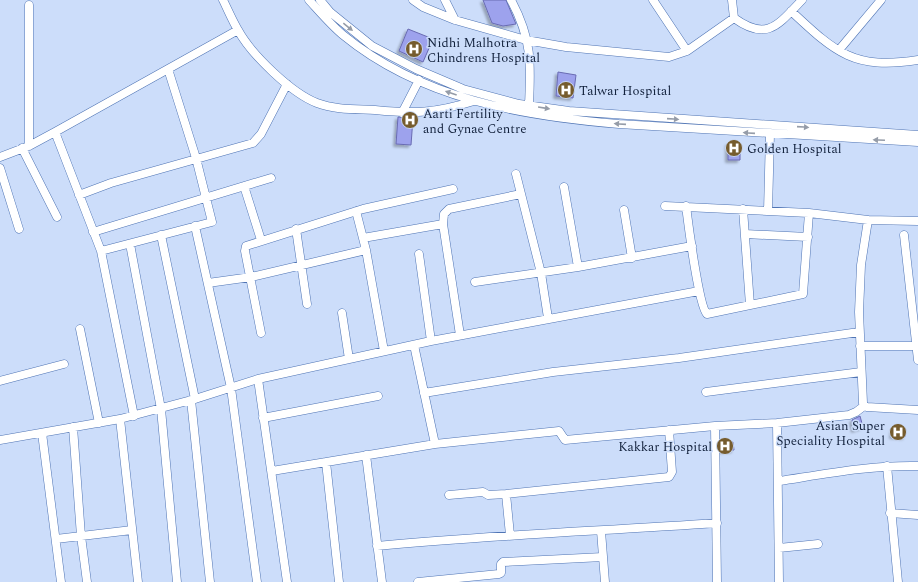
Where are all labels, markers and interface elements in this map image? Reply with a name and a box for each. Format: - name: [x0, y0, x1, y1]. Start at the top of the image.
- one-way arrow: [343, 22, 354, 31]
- place label: Nidhi Malhotra Chindrens Hospital: [427, 33, 540, 68]
- hospital icon: Nidhi Malhotra Chindrens Hospital: [404, 39, 424, 59]
- hospital icon: Talwar Hospital: [556, 80, 576, 100]
- place label: Talwar Hospital: [579, 81, 671, 101]
- one-way arrow: [445, 90, 457, 96]
- place label: Aarti Fertility and Gynae Centre: [423, 104, 527, 139]
- one-way arrow: [538, 105, 550, 111]
- hospital icon: Aarti Fertility and Gynae Centre: [400, 110, 420, 130]
- one-way arrow: [667, 115, 679, 122]
- one-way arrow: [614, 121, 626, 128]
- one-way arrow: [797, 124, 809, 131]
- one-way arrow: [742, 130, 755, 136]
- one-way arrow: [873, 137, 885, 144]
- hospital icon: Golden Hospital: [724, 138, 744, 158]
- place label: Golden Hospital: [747, 139, 842, 159]
- place label: Asian Super Speciality Hospital: [776, 416, 885, 451]
- hospital icon: Asian Super Speciality Hospital: [888, 422, 908, 442]
- hospital icon: Kakkar Hospital: [715, 436, 735, 456]
- place label: Kakkar Hospital: [618, 437, 712, 457]

